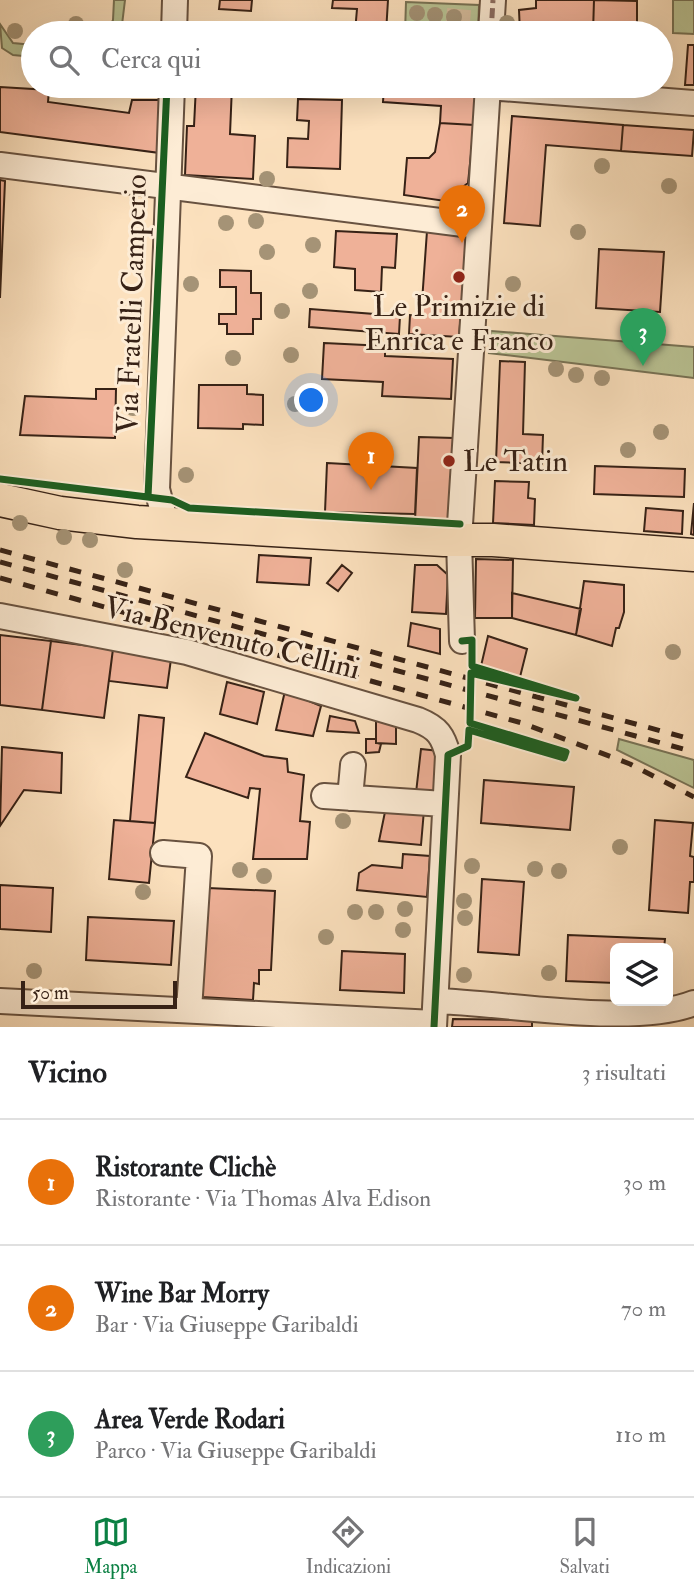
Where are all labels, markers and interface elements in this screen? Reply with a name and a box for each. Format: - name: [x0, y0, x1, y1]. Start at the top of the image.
- search box: [21, 21, 673, 98]
- icon: search: [45, 41, 83, 79]
- text: Cerca qui: [101, 44, 201, 76]
- street label: Via Fratelli Camperio: [109, 174, 155, 434]
- pin: 2: [439, 185, 485, 243]
- marker: Le Primizie di Enrica e Franco: [451, 269, 467, 285]
- place label: Le Primizie di Enrica e Franco: [364, 288, 554, 359]
- pin: 3: [620, 308, 666, 366]
- your location: [294, 383, 328, 417]
- pin: 1: [348, 432, 394, 490]
- place label: Le Tatin: [463, 443, 568, 480]
- marker: Le Tatin: [441, 453, 457, 469]
- street label: Via Benvenuto Cellini: [100, 588, 364, 688]
- map controls: [610, 943, 673, 1006]
- button: layers: [610, 943, 673, 1006]
- scale bar: [21, 978, 177, 1010]
- text: 50 m: [32, 981, 69, 1005]
- text: Vicino: [28, 1054, 107, 1091]
- text: 3 risultati: [582, 1058, 666, 1087]
- text: Ristorante Clichè: [95, 1152, 276, 1184]
- text: 1: [47, 1168, 55, 1197]
- text: 30 m: [623, 1168, 666, 1197]
- text: Ristorante · Via Thomas Alva Edison: [95, 1184, 431, 1213]
- text: Wine Bar Morry: [95, 1278, 269, 1310]
- text: 2: [45, 1294, 57, 1323]
- text: 70 m: [621, 1294, 666, 1323]
- text: Bar · Via Giuseppe Garibaldi: [95, 1310, 359, 1339]
- text: Area Verde Rodari: [95, 1404, 285, 1436]
- text: 3: [47, 1420, 55, 1449]
- text: 110 m: [615, 1420, 666, 1449]
- text: Parco · Via Giuseppe Garibaldi: [95, 1436, 377, 1465]
- tab: Mappa: [84, 1513, 137, 1579]
- tab: Indicazioni: [306, 1513, 391, 1579]
- tab: Salvati: [559, 1513, 610, 1579]

